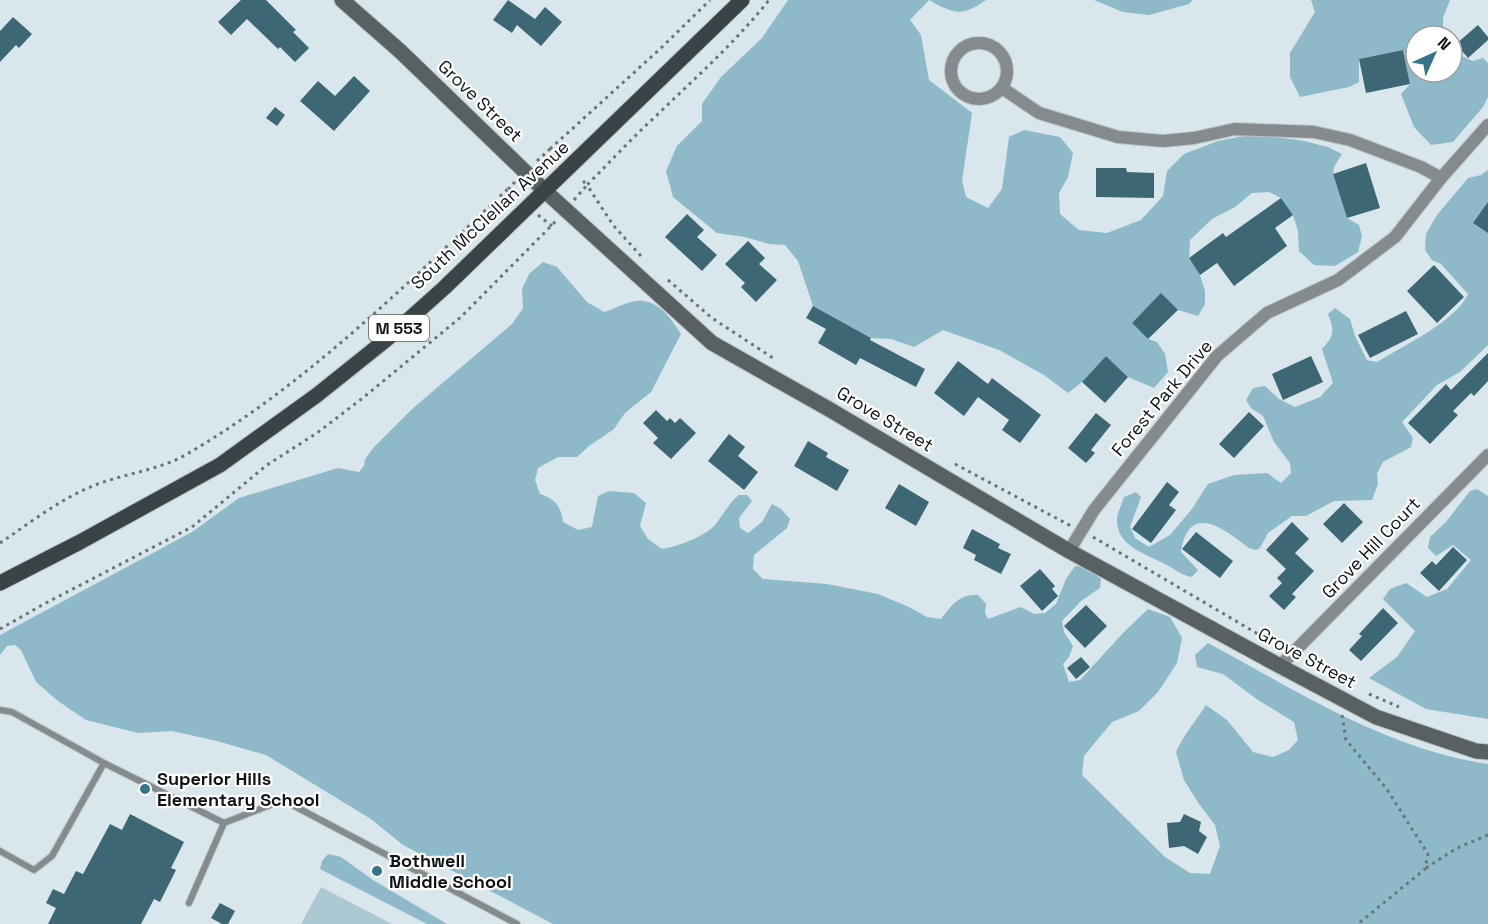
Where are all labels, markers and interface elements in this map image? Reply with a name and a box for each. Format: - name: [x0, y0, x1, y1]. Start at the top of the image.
- north arrow: [1404, 24, 1464, 84]
- text: N: [1433, 33, 1455, 55]
- street label: Grove Street: [433, 55, 527, 147]
- street label: South McClellan Avenue: [406, 135, 574, 294]
- road number: M 553: [369, 315, 429, 341]
- street label: Forest Park Drive: [1106, 335, 1217, 461]
- street label: Grove Street: [833, 381, 938, 456]
- street label: Grove Hill Court: [1316, 492, 1425, 603]
- street label: Grove Street: [1254, 622, 1361, 693]
- place label: Superior Hills Elementary School: [157, 767, 320, 811]
- marker: Superior Hills Elementary School: [138, 782, 152, 796]
- place label: Bothwell Middle School: [389, 849, 512, 893]
- marker: Bothwell Middle School: [370, 864, 384, 878]

